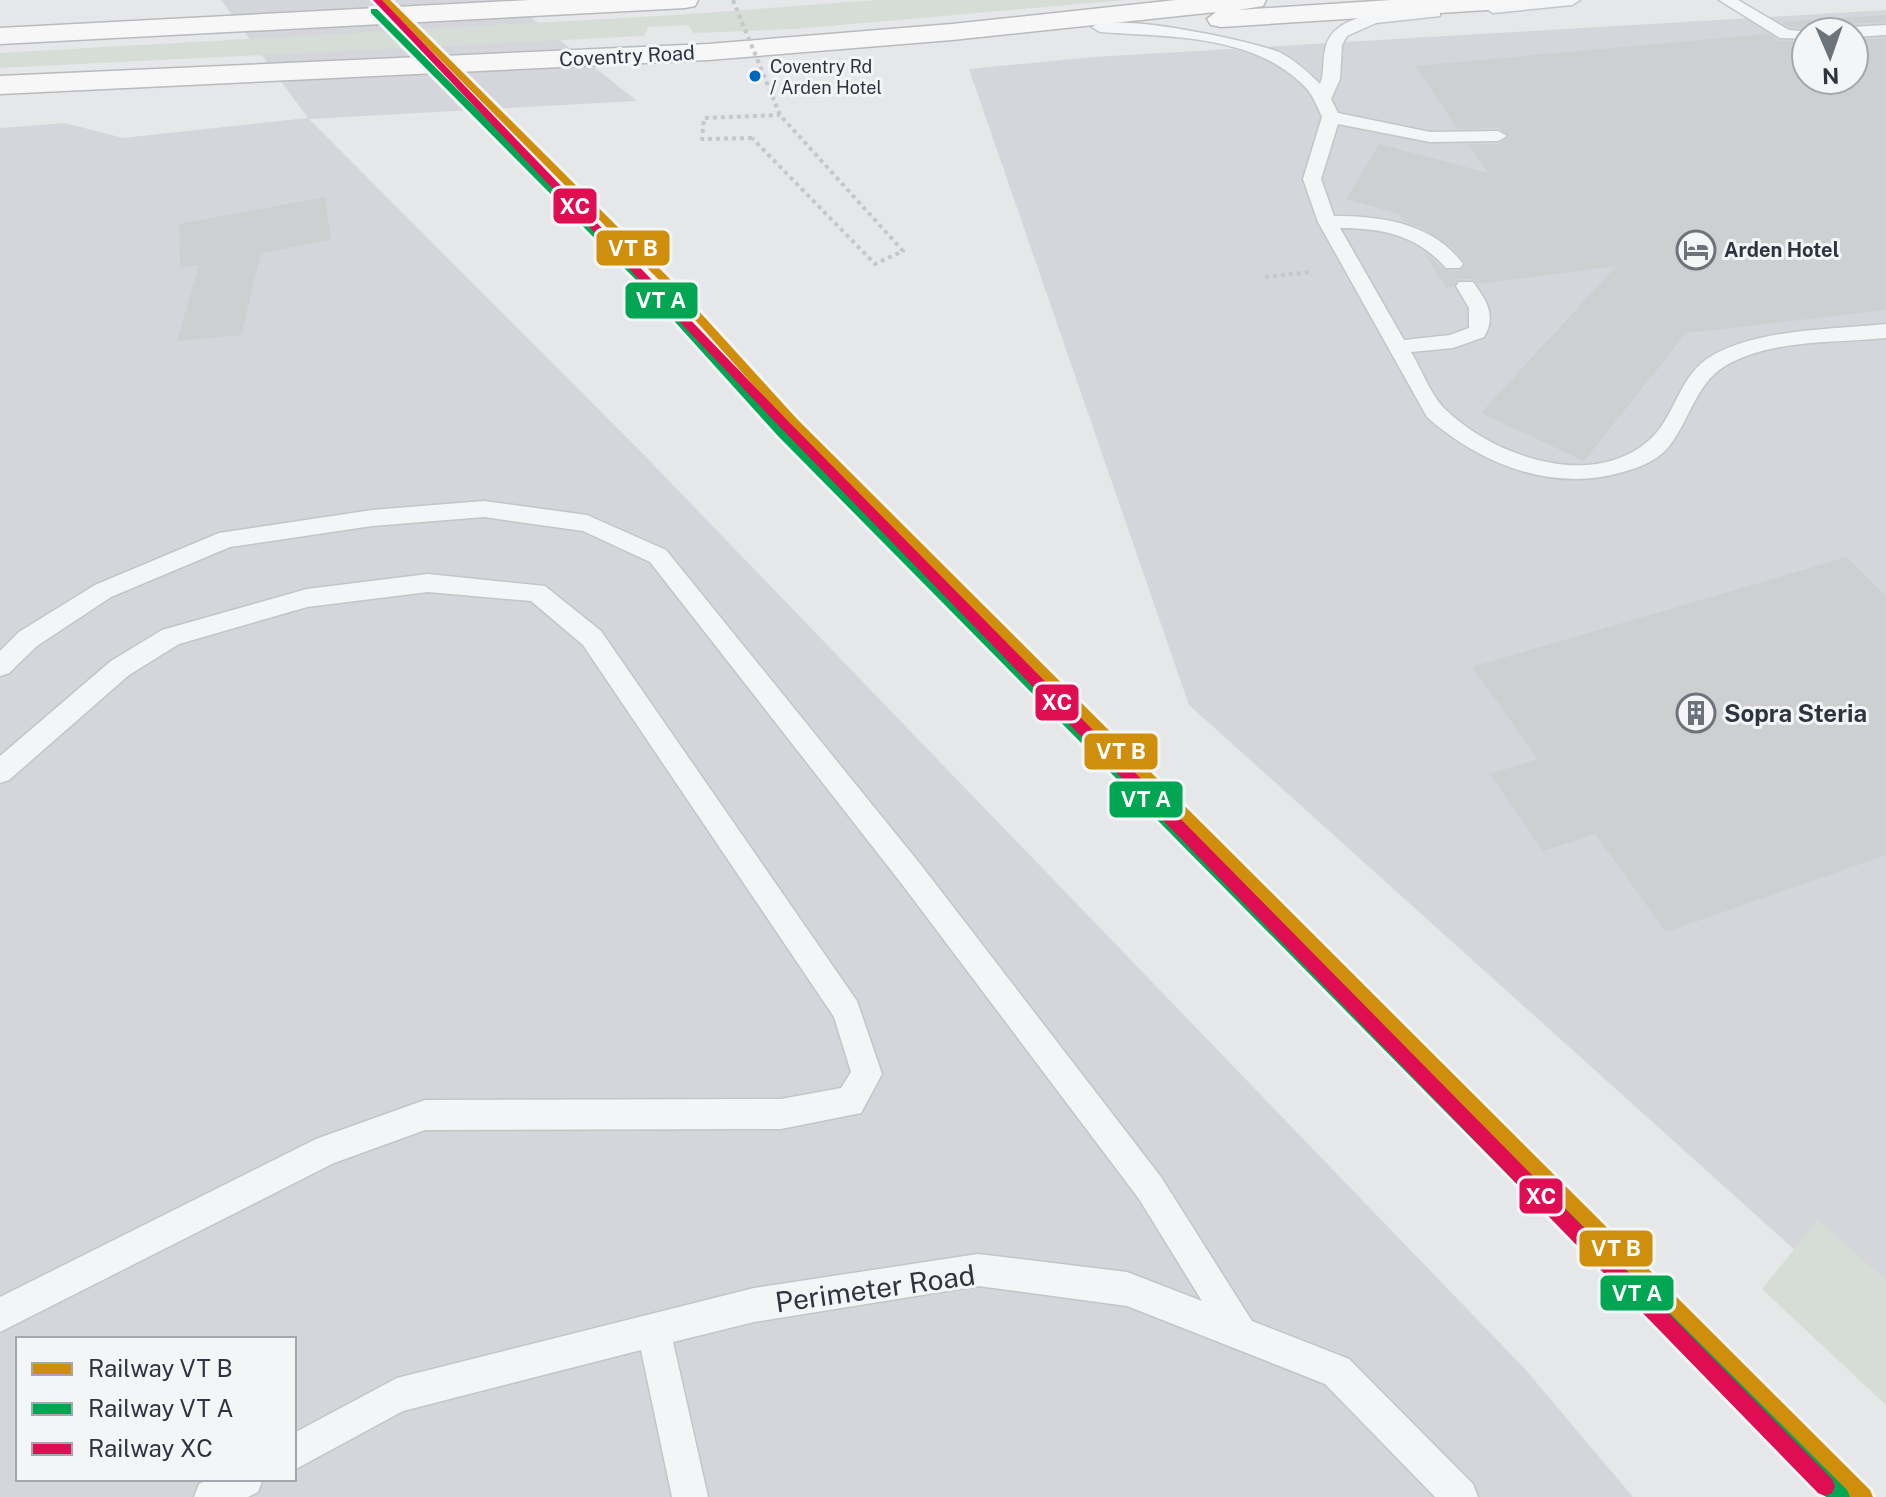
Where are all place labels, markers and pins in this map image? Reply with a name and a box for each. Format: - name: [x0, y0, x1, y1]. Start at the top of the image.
- place label: Coventry Rd / Arden Hotel: [770, 56, 882, 98]
- marker: Coventry Rd / Arden Hotel: [747, 68, 763, 84]
- hotel icon: Arden Hotel: [1675, 229, 1717, 271]
- place label: Arden Hotel: [1724, 238, 1839, 262]
- building icon: Sopra Steria: [1675, 692, 1717, 734]
- place label: Sopra Steria: [1724, 699, 1867, 727]

